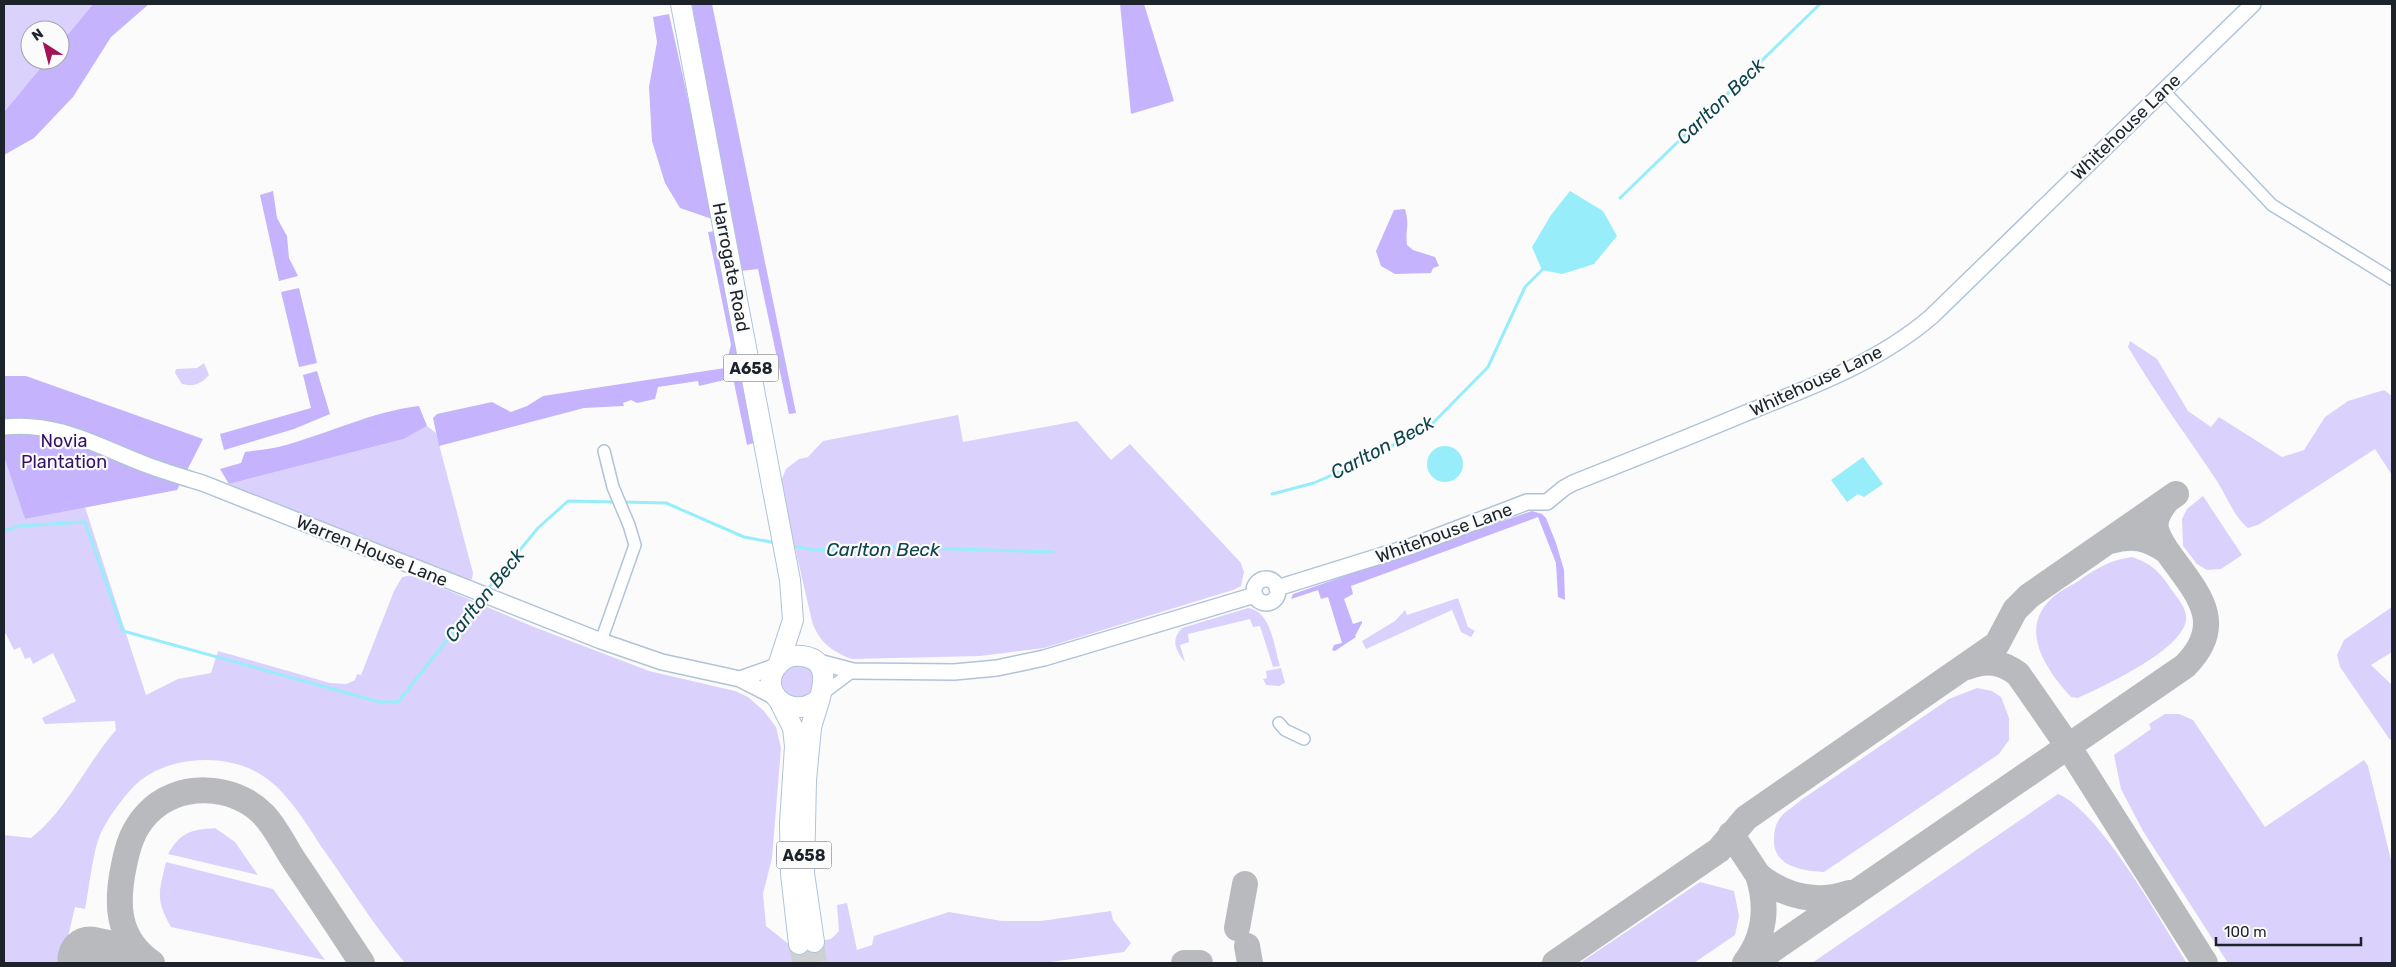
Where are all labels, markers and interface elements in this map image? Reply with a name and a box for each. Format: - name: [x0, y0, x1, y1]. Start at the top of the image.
- north arrow: [20, 20, 70, 70]
- text: N: [29, 25, 47, 45]
- water label: Carlton Beck: [1671, 53, 1769, 149]
- street label: Whitehouse Lane: [2067, 69, 2185, 185]
- street label: Harrogate Road: [708, 200, 754, 334]
- street label: Whitehouse Lane: [1746, 341, 1886, 421]
- road number: A658: [724, 354, 778, 382]
- water label: Carlton Beck: [1327, 411, 1438, 484]
- park label: Novia Plantation: [21, 430, 107, 473]
- street label: Whitehouse Lane: [1373, 498, 1515, 568]
- street label: Warren House Lane: [293, 511, 451, 591]
- water label: Carlton Beck: [826, 538, 940, 561]
- water label: Carlton Beck: [440, 544, 529, 647]
- road number: A658: [776, 842, 832, 868]
- scale bar: [2216, 914, 2361, 946]
- text: 100 m: [2224, 923, 2266, 941]

